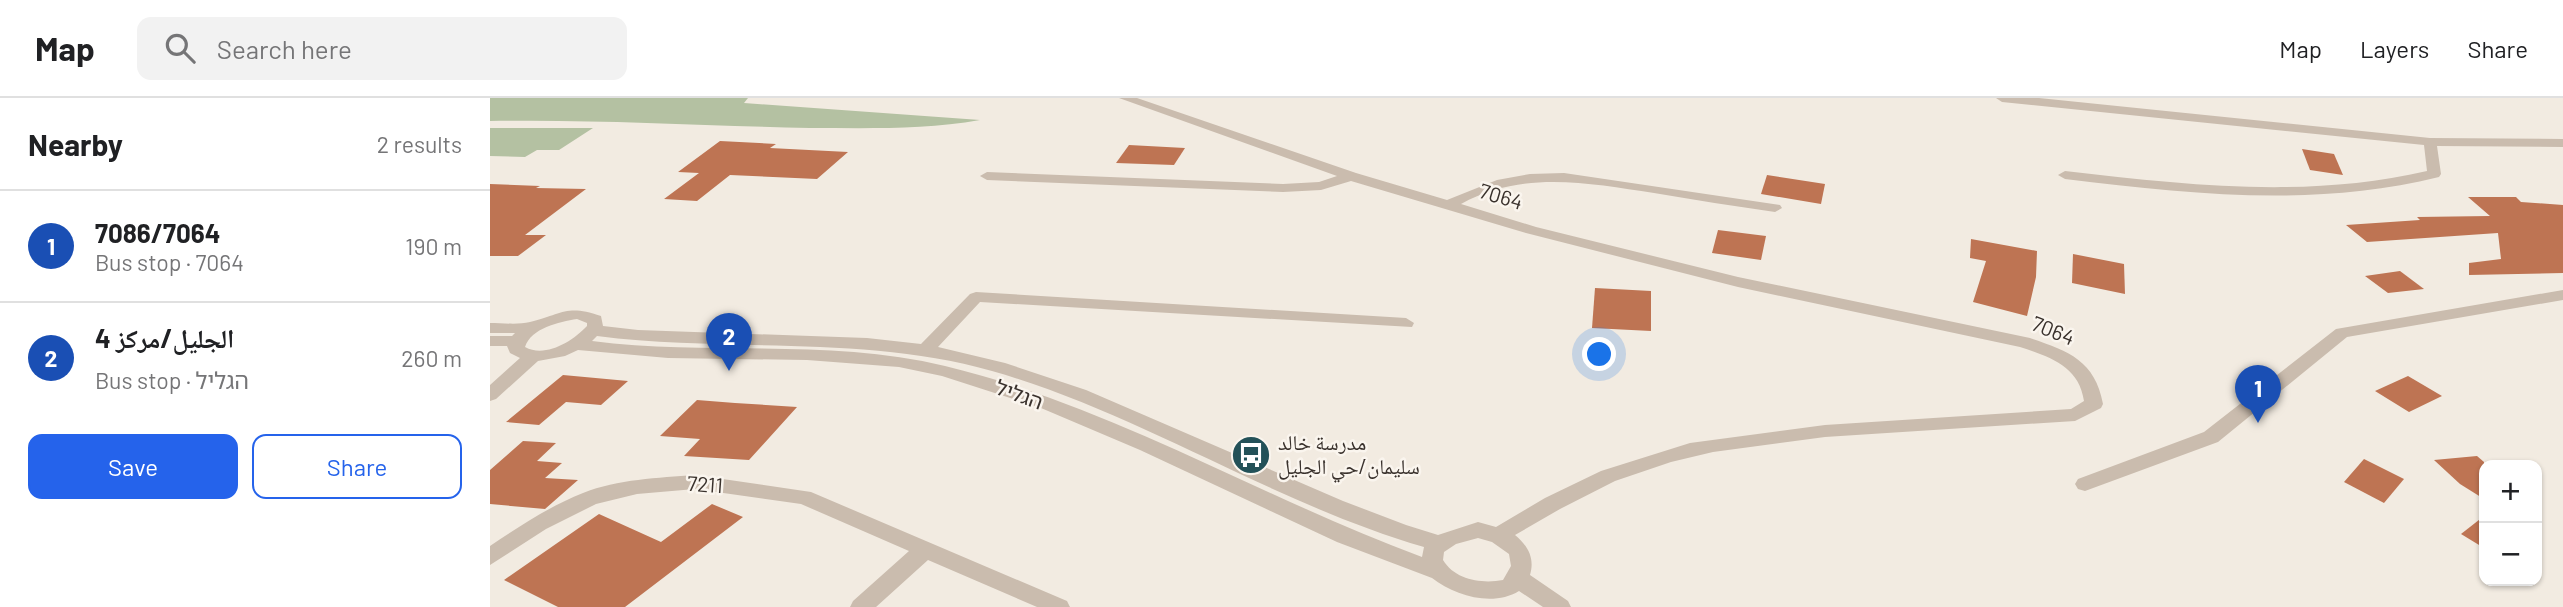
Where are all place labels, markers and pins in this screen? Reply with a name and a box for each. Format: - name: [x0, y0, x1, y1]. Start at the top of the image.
- pin: 2: [706, 313, 752, 371]
- pin: 1: [2235, 365, 2281, 423]
- place label: مدرسة خالد سليمان/حي الجليل: [1278, 429, 1420, 483]
- bus stop icon: مدرسة خالد سليمان/حي الجليل: [1230, 434, 1272, 476]

